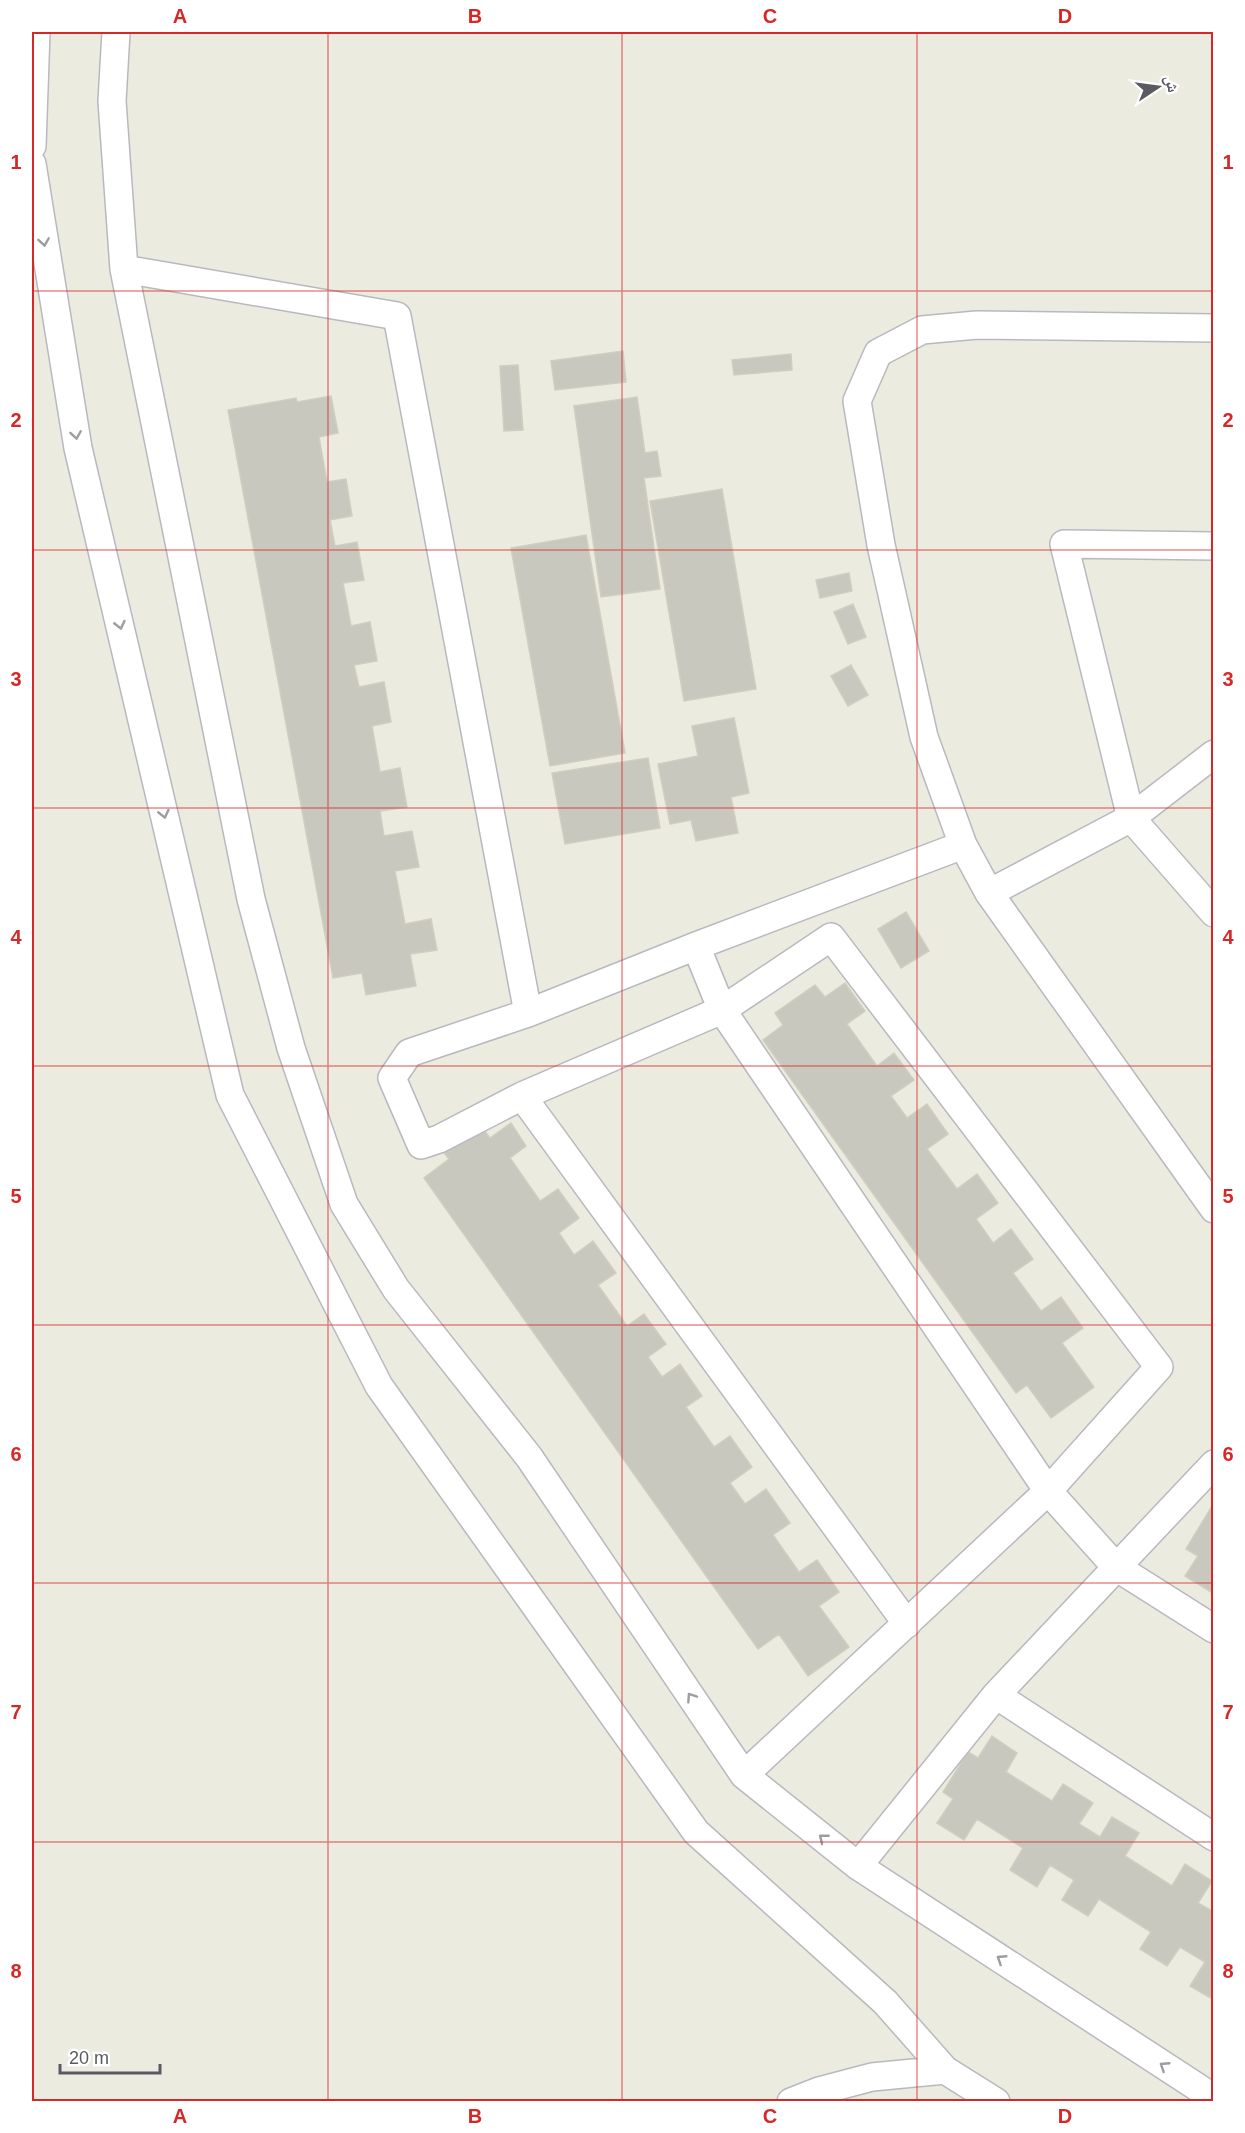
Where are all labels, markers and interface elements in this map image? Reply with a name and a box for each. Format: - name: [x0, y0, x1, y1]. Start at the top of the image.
- text: A: [173, 5, 187, 27]
- text: B: [468, 5, 482, 27]
- text: C: [763, 5, 777, 27]
- text: D: [1058, 5, 1072, 27]
- north arrow: [1128, 57, 1188, 117]
- text: ش: [1161, 74, 1182, 94]
- text: 1: [10, 151, 22, 173]
- text: 1: [1222, 151, 1234, 173]
- one-way arrow: [38, 238, 50, 247]
- text: 2: [10, 409, 22, 431]
- text: 2: [1222, 409, 1234, 431]
- one-way arrow: [69, 429, 82, 439]
- one-way arrow: [112, 619, 125, 629]
- text: 3: [10, 668, 22, 690]
- text: 3: [1222, 668, 1234, 690]
- one-way arrow: [157, 809, 170, 819]
- text: 4: [10, 926, 22, 948]
- text: 4: [1222, 926, 1234, 948]
- text: 5: [10, 1185, 22, 1207]
- text: 5: [1222, 1185, 1234, 1207]
- text: 6: [10, 1443, 22, 1465]
- text: 6: [1222, 1443, 1234, 1465]
- one-way arrow: [687, 1693, 698, 1704]
- text: 7: [10, 1701, 22, 1723]
- text: 7: [1222, 1701, 1234, 1723]
- one-way arrow: [818, 1835, 829, 1846]
- one-way arrow: [997, 1955, 1007, 1967]
- text: 8: [10, 1960, 22, 1982]
- text: 8: [1222, 1960, 1234, 1982]
- scale bar: [60, 2037, 160, 2075]
- text: 20 m: [69, 2048, 109, 2068]
- one-way arrow: [1160, 2062, 1171, 2073]
- text: A: [173, 2105, 187, 2127]
- text: B: [468, 2105, 482, 2127]
- text: C: [763, 2105, 777, 2127]
- text: D: [1058, 2105, 1072, 2127]

